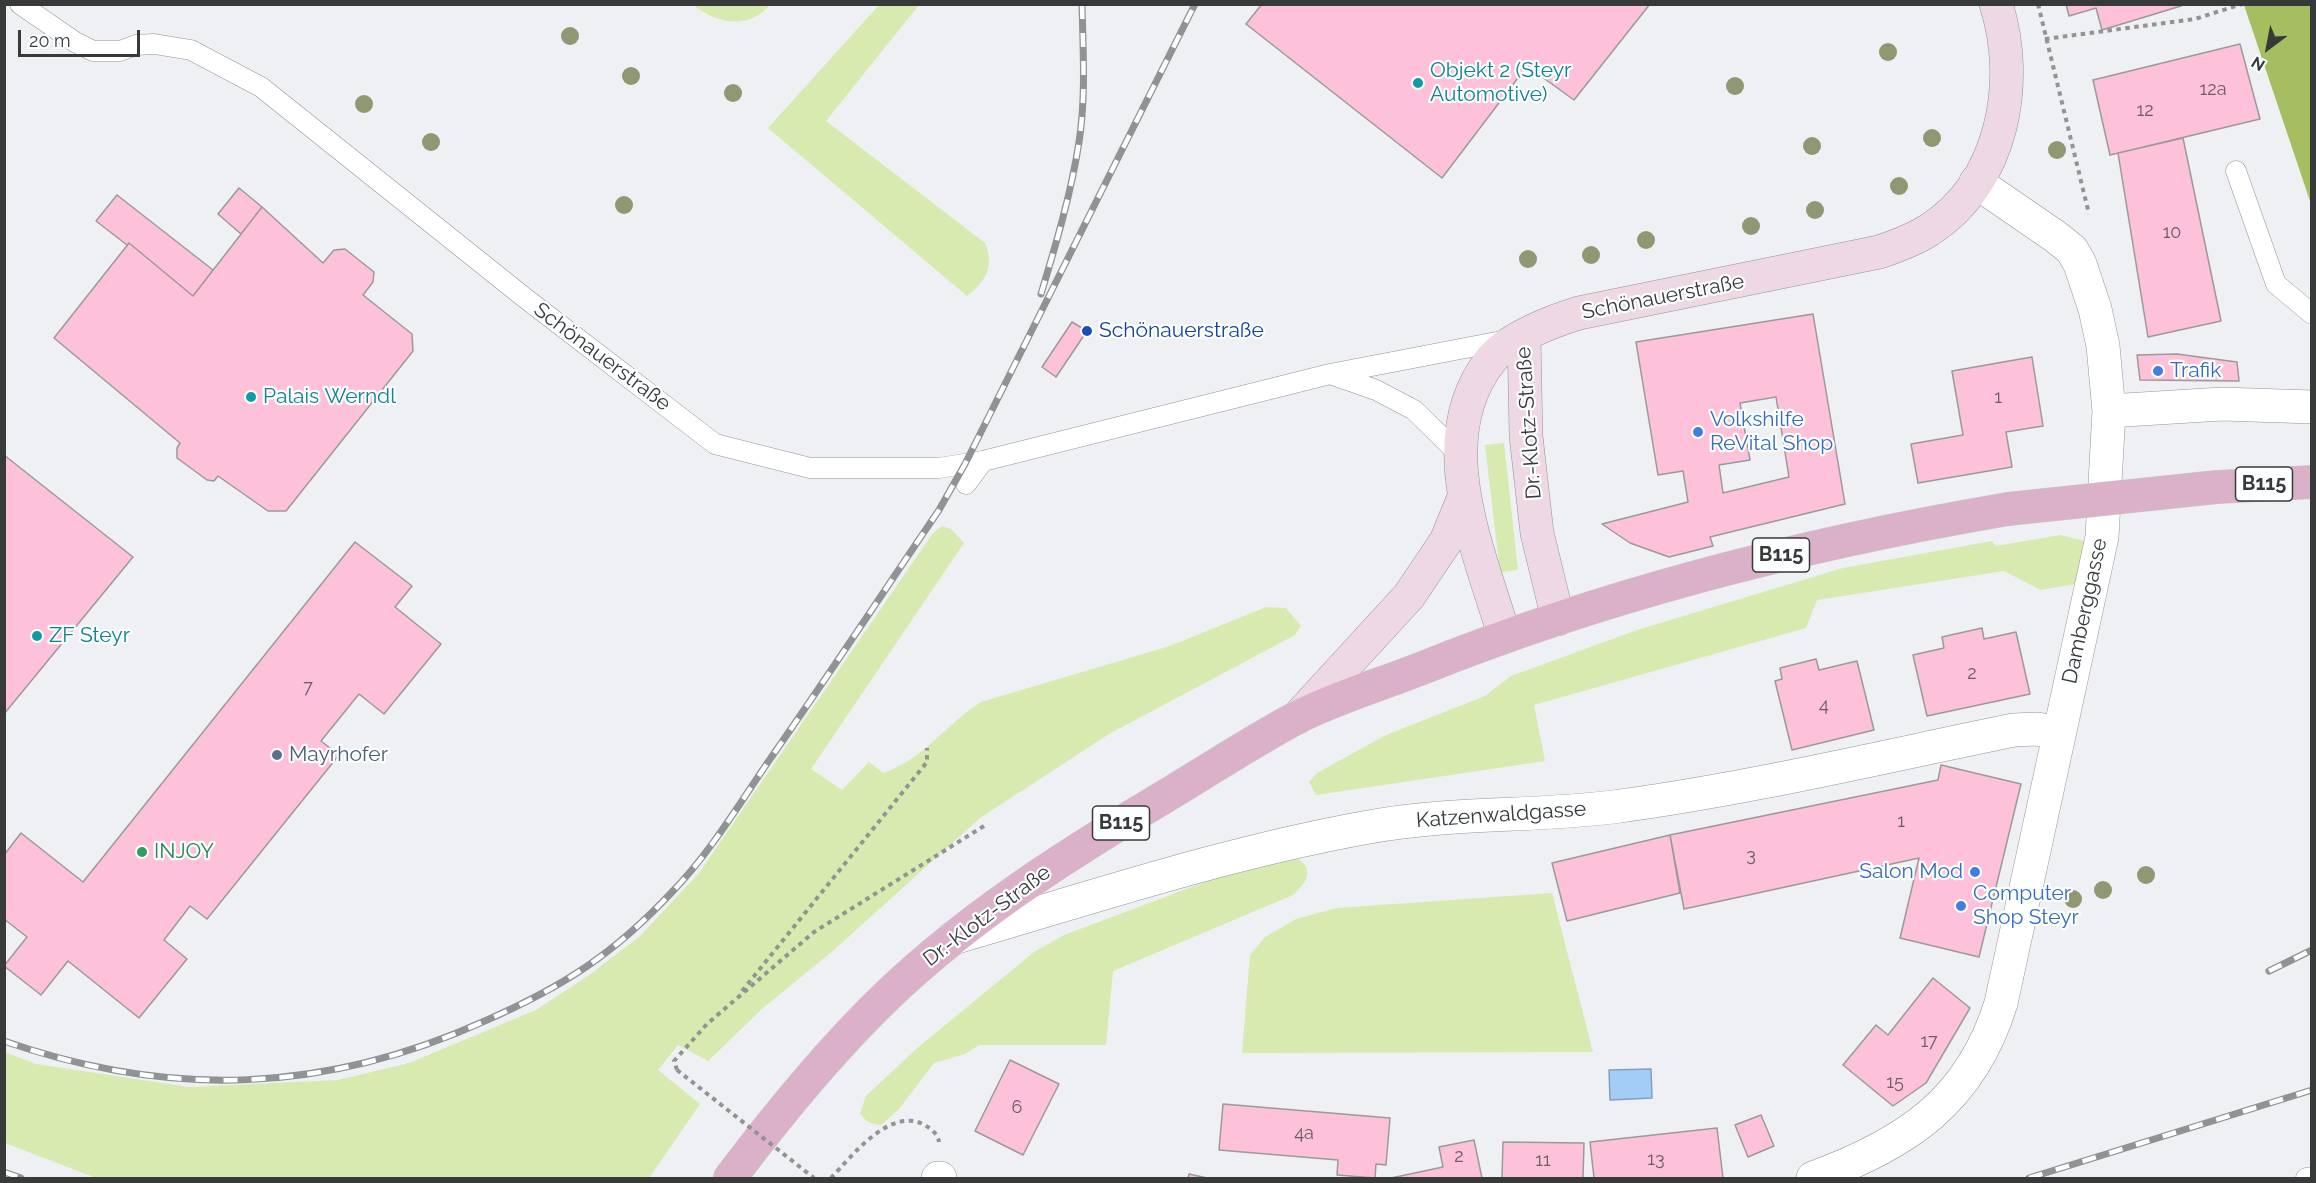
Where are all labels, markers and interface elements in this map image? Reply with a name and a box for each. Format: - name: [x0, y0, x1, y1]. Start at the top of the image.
- scale bar: [21, 18, 142, 56]
- north arrow: [2238, 18, 2298, 78]
- text: 20 m: [29, 30, 71, 51]
- text: N: [2248, 52, 2268, 75]
- place label: Objekt 2 (Steyr Automotive): [1430, 58, 1571, 108]
- marker: Objekt 2 (Steyr Automotive): [1411, 76, 1425, 90]
- house number: 12a: [2200, 79, 2226, 101]
- house number: 12: [2136, 100, 2154, 122]
- house number: 10: [2163, 222, 2181, 244]
- street label: Schönauerstraße: [1580, 269, 1746, 325]
- street label: Schönauerstraße: [529, 297, 675, 417]
- place label: Schönauerstraße: [1099, 318, 1264, 344]
- marker: Schönauerstraße: [1080, 324, 1094, 338]
- street label: Dr.-Klotz-Straße: [1511, 346, 1547, 500]
- place label: Trafik: [2170, 358, 2221, 384]
- marker: Trafik: [2151, 364, 2165, 378]
- place label: Palais Werndl: [263, 384, 396, 410]
- house number: 1: [1994, 387, 2002, 409]
- marker: Palais Werndl: [244, 390, 258, 404]
- place label: Volkshilfe ReVital Shop: [1710, 407, 1833, 457]
- marker: Volkshilfe ReVital Shop: [1691, 425, 1705, 439]
- road number: B115: [2236, 467, 2292, 501]
- street label: Damberggasse: [2057, 536, 2113, 686]
- road number: B115: [1752, 538, 1810, 572]
- place label: ZF Steyr: [49, 623, 130, 649]
- marker: ZF Steyr: [30, 629, 44, 643]
- house number: 2: [1967, 663, 1977, 685]
- house number: 7: [303, 677, 313, 699]
- house number: 4: [1819, 695, 1829, 717]
- place label: Mayrhofer: [289, 742, 388, 768]
- marker: Mayrhofer: [270, 748, 284, 762]
- street label: Katzenwaldgasse: [1415, 796, 1587, 834]
- road number: B115: [1092, 806, 1150, 840]
- house number: 1: [1897, 811, 1905, 833]
- place label: INJOY: [154, 839, 214, 865]
- marker: INJOY: [135, 845, 149, 859]
- house number: 3: [1746, 845, 1756, 867]
- place label: Salon Mod: [1859, 859, 1963, 885]
- street label: Dr.-Klotz-Straße: [918, 860, 1056, 972]
- marker: Salon Mod: [1968, 865, 1982, 879]
- place label: Computer Shop Steyr: [1973, 881, 2079, 931]
- marker: Computer Shop Steyr: [1954, 899, 1968, 913]
- house number: 17: [1920, 1031, 1938, 1053]
- house number: 15: [1886, 1072, 1904, 1094]
- house number: 6: [1012, 1097, 1022, 1119]
- house number: 4a: [1294, 1123, 1314, 1145]
- house number: 2: [1454, 1146, 1464, 1168]
- house number: 13: [1647, 1149, 1665, 1171]
- house number: 11: [1535, 1150, 1551, 1172]

